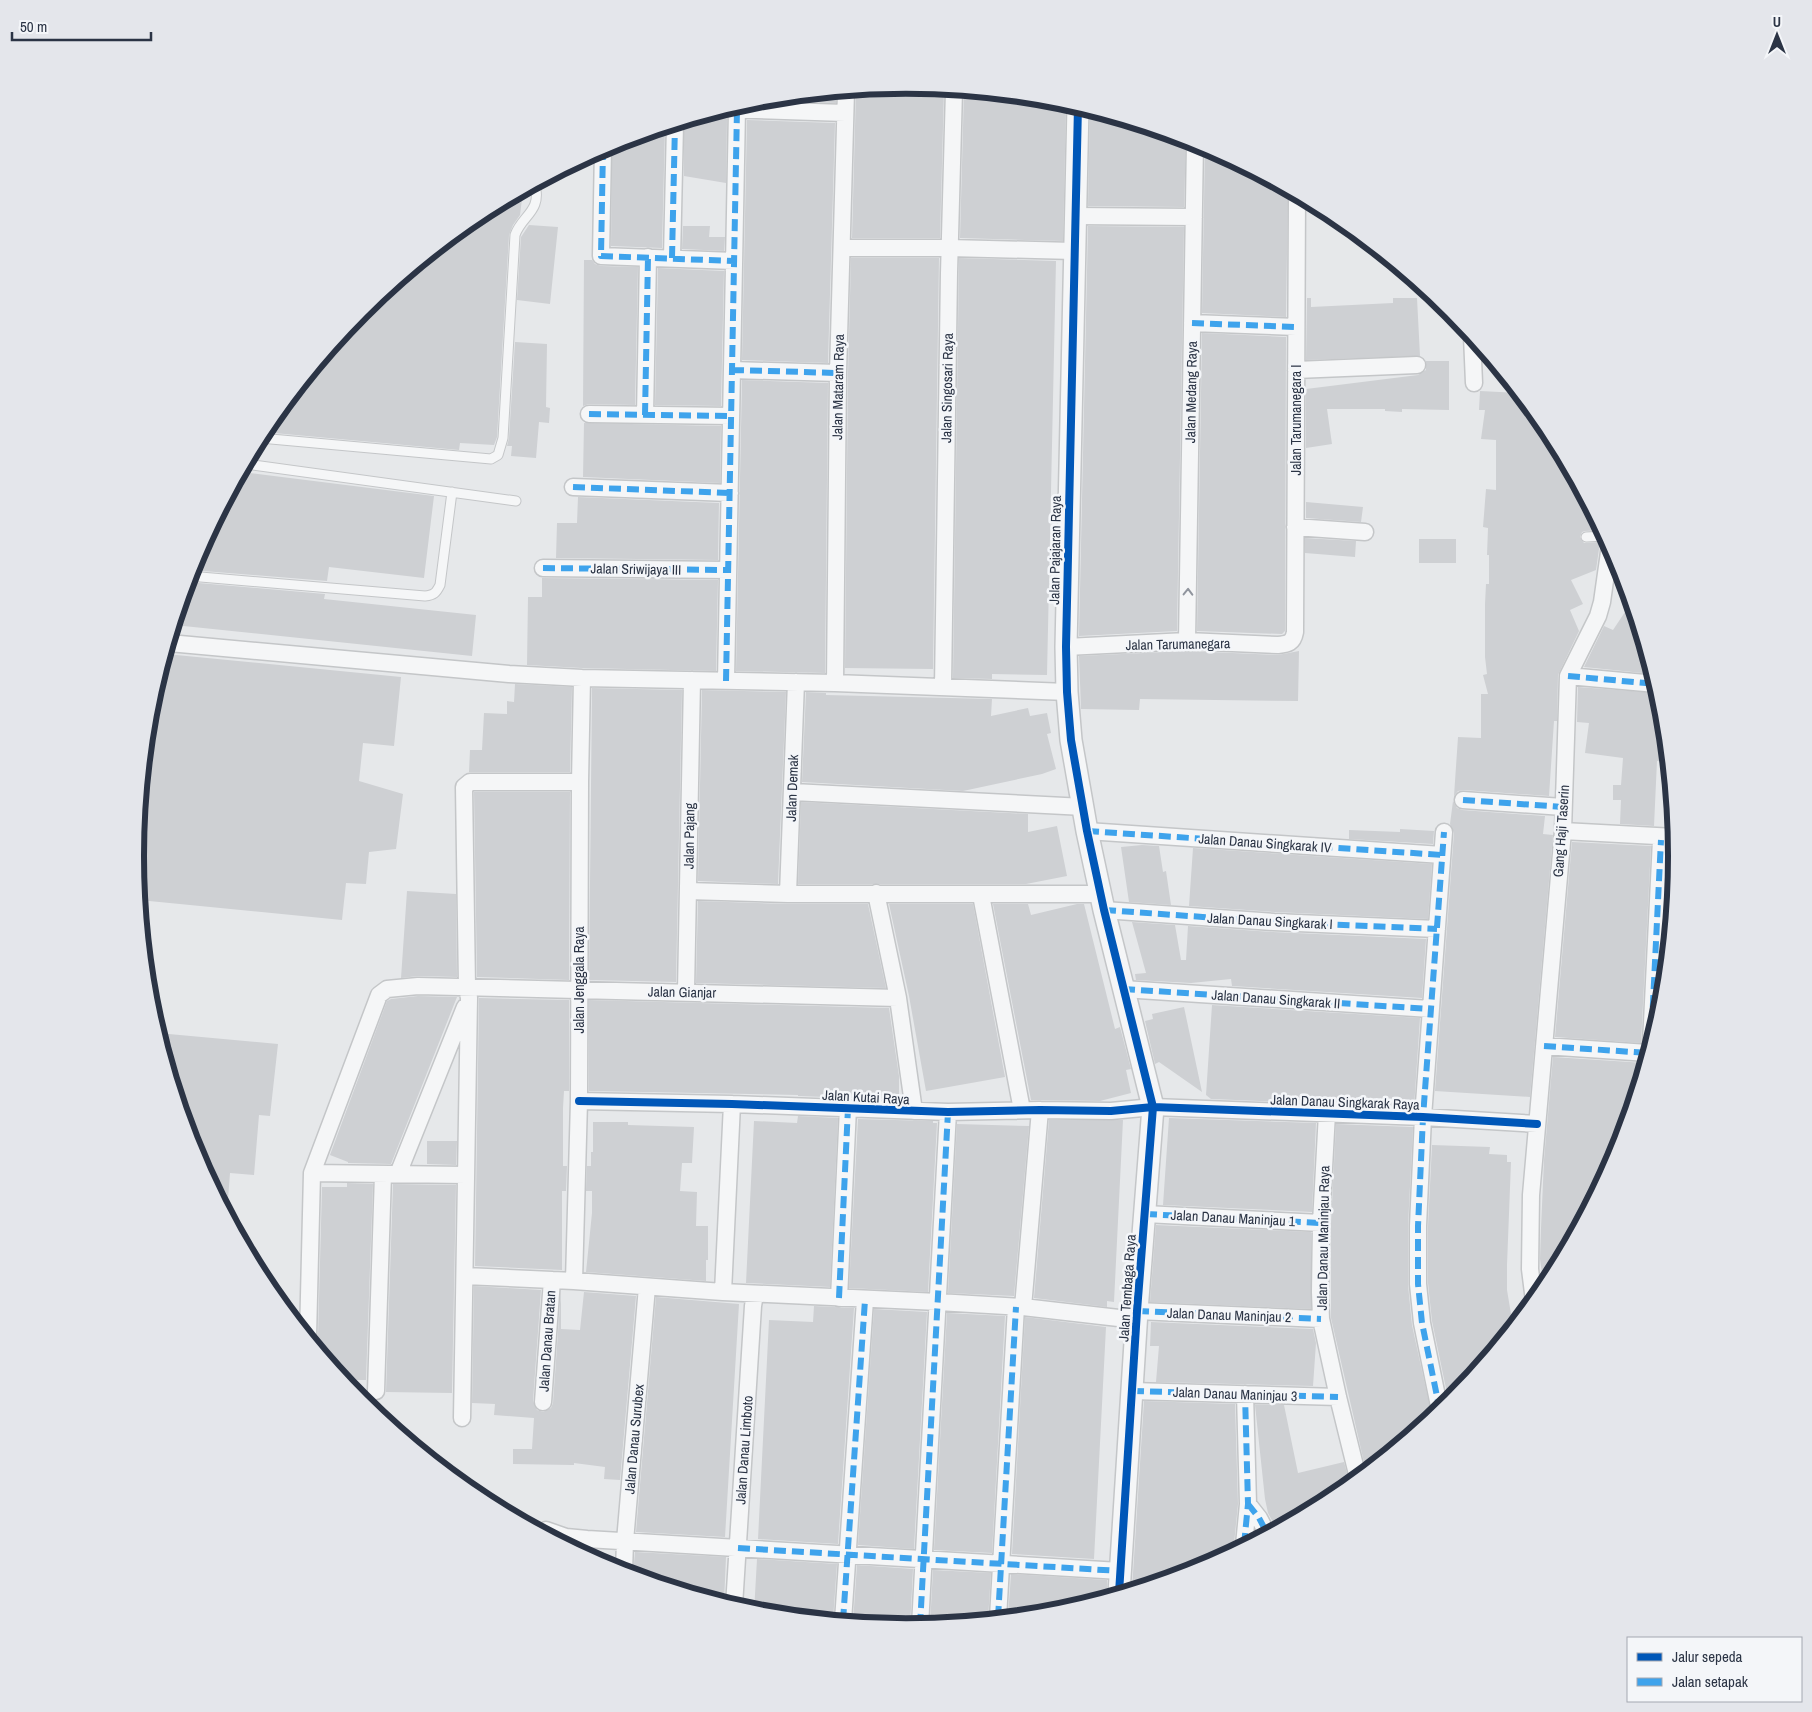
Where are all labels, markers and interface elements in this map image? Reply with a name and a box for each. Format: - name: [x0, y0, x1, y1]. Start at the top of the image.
- scale bar: [12, 10, 151, 42]
- north arrow: [1752, 10, 1802, 60]
- text: U: [1773, 13, 1781, 31]
- text: 50 m: [20, 16, 47, 37]
- street label: Jalan Singosari Raya: [937, 332, 957, 443]
- street label: Jalan Mataram Raya: [828, 333, 848, 440]
- street label: Jalan Medang Raya: [1181, 340, 1201, 443]
- street label: Jalan Tarumanegara I: [1287, 364, 1305, 476]
- street label: Jalan Pajajaran Raya: [1045, 495, 1065, 605]
- street label: Jalan Sriwijaya III: [591, 559, 681, 579]
- one-way arrow: [1182, 588, 1193, 596]
- street label: Jalan Tarumanegara: [1126, 634, 1231, 654]
- street label: Jalan Demak: [782, 754, 802, 822]
- street label: Gang Haji Taserin: [1549, 784, 1573, 878]
- street label: Jalan Pajang: [679, 802, 699, 869]
- street label: Jalan Danau Singkarak IV: [1198, 829, 1332, 857]
- street label: Jalan Danau Singkarak I: [1207, 909, 1333, 933]
- street label: Jalan Jenggala Raya: [570, 926, 588, 1034]
- street label: Jalan Gianjar: [648, 982, 716, 1002]
- street label: Jalan Danau Singkarak II: [1211, 986, 1341, 1012]
- street label: Jalan Kutai Raya: [822, 1086, 911, 1108]
- street label: Jalan Danau Singkarak Raya: [1270, 1090, 1421, 1114]
- street label: Jalan Danau Maninjau Raya: [1313, 1165, 1333, 1311]
- street label: Jalan Danau Maninjau 1: [1170, 1206, 1296, 1230]
- street label: Jalan Tembaga Raya: [1114, 1233, 1140, 1342]
- street label: Jalan Danau Bratan: [534, 1290, 560, 1392]
- street label: Jalan Danau Maninjau 2: [1166, 1304, 1292, 1326]
- street label: Jalan Danau Surubex: [620, 1383, 648, 1495]
- street label: Jalan Danau Maninjau 3: [1172, 1383, 1298, 1405]
- street label: Jalan Danau Limboto: [731, 1395, 757, 1505]
- legend: [1627, 1637, 1802, 1702]
- text: Jalur sepeda: [1672, 1646, 1743, 1667]
- text: Jalan setapak: [1672, 1671, 1749, 1692]

